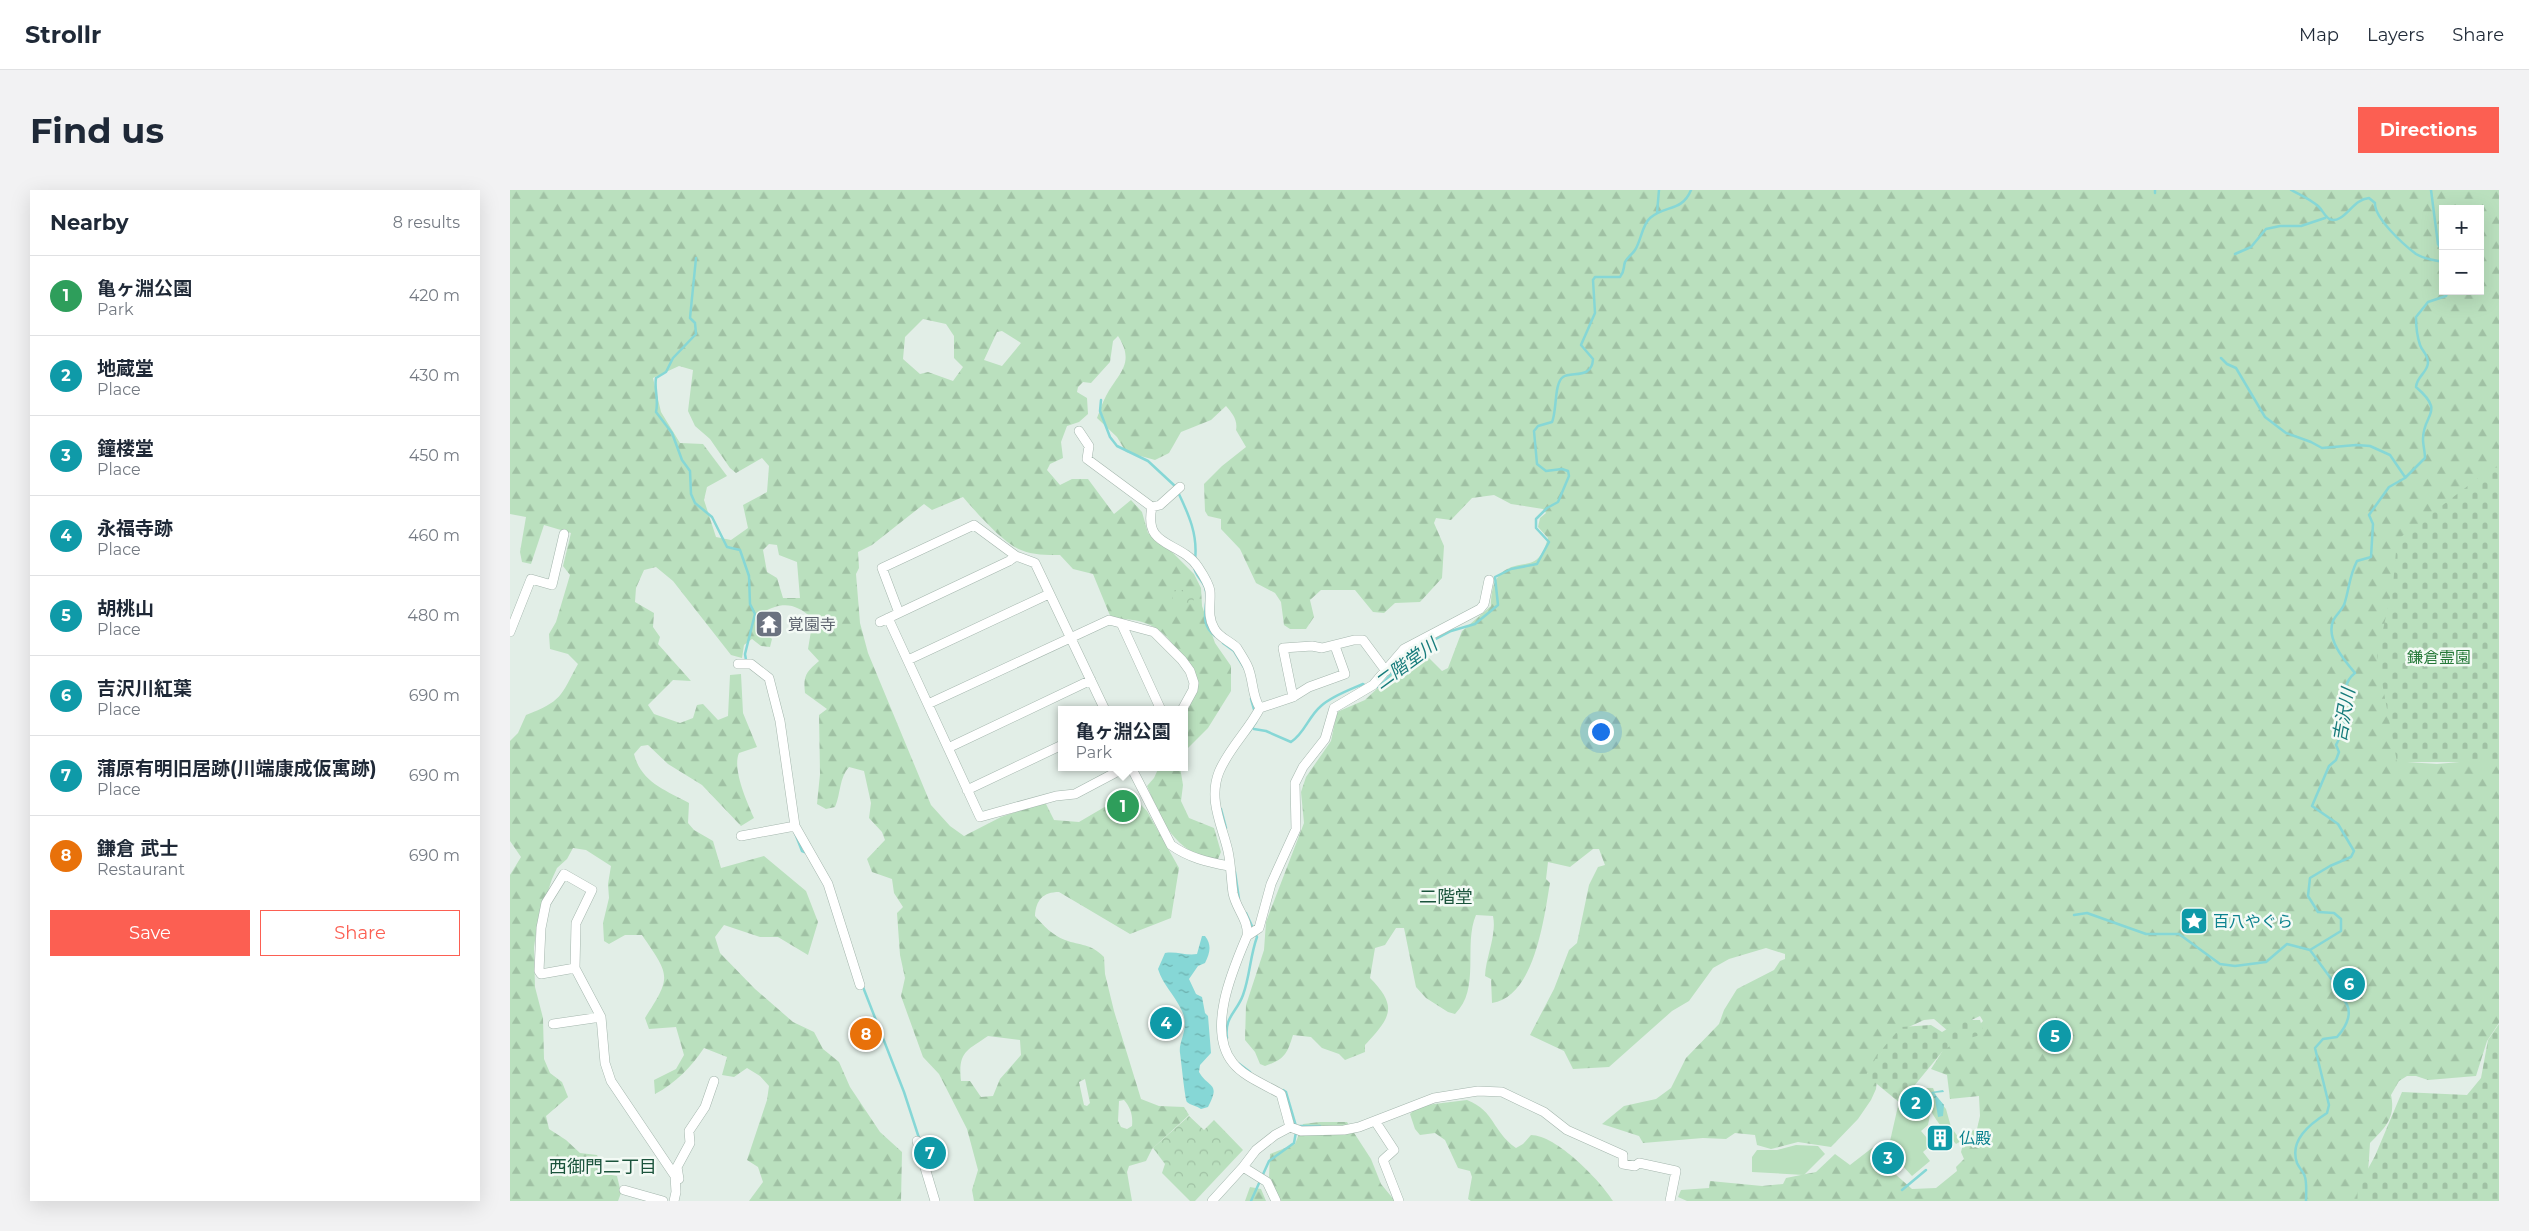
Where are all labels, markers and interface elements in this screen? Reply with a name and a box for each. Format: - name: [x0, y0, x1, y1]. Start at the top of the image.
- text: Strollr: [25, 20, 101, 49]
- text: Map: [2299, 24, 2339, 46]
- text: Layers: [2367, 24, 2424, 46]
- text: Share: [2452, 24, 2504, 46]
- button: Directions: [2358, 107, 2499, 153]
- text: Find us: [30, 109, 164, 152]
- map controls: [2439, 205, 2484, 295]
- button: +: [2439, 205, 2484, 250]
- text: Nearby: [50, 210, 129, 235]
- text: 8 results: [393, 213, 460, 232]
- button: −: [2439, 250, 2484, 295]
- text: 亀ヶ淵公園: [97, 277, 192, 300]
- text: 1: [63, 286, 69, 305]
- text: 420 m: [409, 286, 460, 305]
- text: Park: [97, 300, 134, 319]
- text: 地蔵堂: [97, 357, 154, 380]
- text: 2: [61, 366, 71, 385]
- text: 430 m: [409, 366, 460, 385]
- text: Place: [97, 380, 141, 399]
- text: 鐘楼堂: [97, 437, 154, 460]
- text: 3: [61, 446, 71, 465]
- text: 450 m: [409, 446, 460, 465]
- text: Place: [97, 460, 141, 479]
- text: 永福寺跡: [97, 517, 173, 540]
- text: 4: [60, 526, 72, 545]
- text: 460 m: [408, 526, 460, 545]
- text: Place: [97, 540, 141, 559]
- text: 胡桃山: [97, 597, 154, 620]
- text: 5: [61, 606, 71, 625]
- text: 480 m: [407, 606, 460, 625]
- temple icon: 覚園寺: [754, 609, 784, 639]
- place label: 覚園寺: [788, 615, 836, 634]
- text: Place: [97, 620, 141, 639]
- water label: 二階堂川: [1370, 633, 1443, 694]
- park label: 鎌倉霊園: [2407, 648, 2471, 667]
- text: 吉沢川紅葉: [97, 677, 192, 700]
- water label: 吉沢川: [2328, 685, 2360, 743]
- text: 6: [61, 686, 71, 705]
- text: 690 m: [409, 686, 460, 705]
- text: Place: [97, 700, 141, 719]
- popup: [1058, 706, 1188, 771]
- your location: [1588, 719, 1614, 745]
- text: 亀ヶ淵公園: [1075, 720, 1171, 743]
- text: Park: [1075, 743, 1112, 762]
- text: 蒲原有明旧居跡(川端康成仮寓跡): [97, 757, 377, 780]
- text: 7: [61, 766, 71, 785]
- text: 690 m: [409, 766, 460, 785]
- text: Place: [97, 780, 141, 799]
- pin: 1: [1107, 787, 1139, 825]
- text: 鎌倉 武士: [97, 837, 178, 860]
- text: 8: [61, 846, 71, 865]
- text: 690 m: [409, 846, 460, 865]
- text: Restaurant: [97, 860, 185, 879]
- district label: 二階堂: [1419, 886, 1473, 908]
- place icon: 百八やぐら: [2179, 906, 2209, 936]
- button: Save: [50, 910, 250, 956]
- button: Share: [260, 910, 460, 956]
- place label: 百八やぐら: [2213, 912, 2293, 931]
- pin: 6: [2333, 965, 2365, 1003]
- pin: 4: [1150, 1004, 1182, 1042]
- pin: 8: [850, 1015, 882, 1053]
- pin: 5: [2039, 1017, 2071, 1055]
- pin: 2: [1900, 1084, 1932, 1122]
- building icon: 仏殿: [1925, 1123, 1955, 1153]
- place label: 仏殿: [1959, 1129, 1991, 1148]
- pin: 7: [914, 1134, 946, 1172]
- pin: 3: [1872, 1139, 1904, 1177]
- district label: 西御門二丁目: [549, 1156, 657, 1178]

